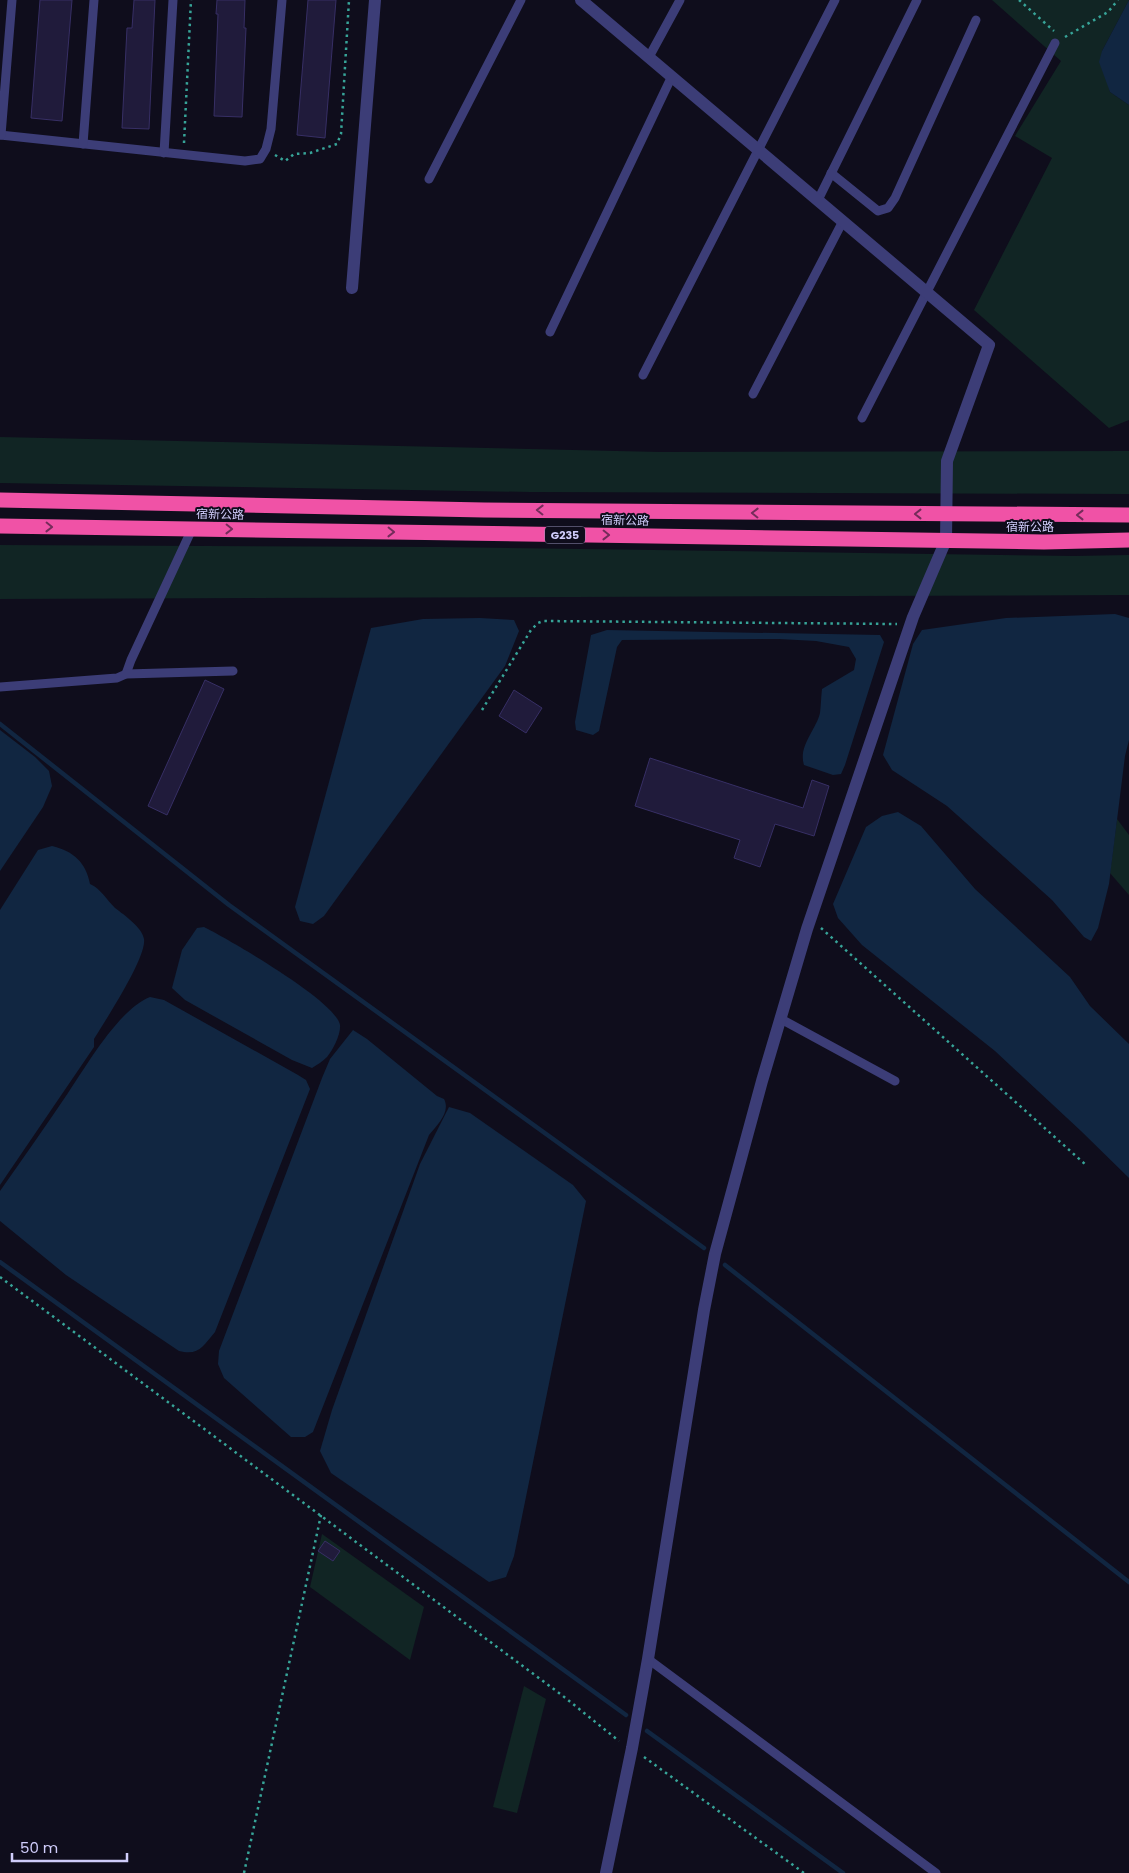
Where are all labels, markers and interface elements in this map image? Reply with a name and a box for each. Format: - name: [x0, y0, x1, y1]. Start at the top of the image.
- street label: 宿新公路: [196, 505, 244, 523]
- one-way arrow: [536, 505, 544, 515]
- one-way arrow: [751, 507, 759, 518]
- one-way arrow: [914, 509, 922, 519]
- one-way arrow: [1076, 510, 1084, 520]
- street label: 宿新公路: [601, 511, 649, 529]
- street label: 宿新公路: [1006, 518, 1054, 535]
- one-way arrow: [45, 522, 53, 532]
- one-way arrow: [225, 524, 233, 535]
- road number: G235: [545, 526, 585, 544]
- one-way arrow: [388, 527, 395, 537]
- one-way arrow: [602, 530, 610, 540]
- scale bar: [12, 1830, 128, 1862]
- text: 50 m: [20, 1837, 58, 1858]

